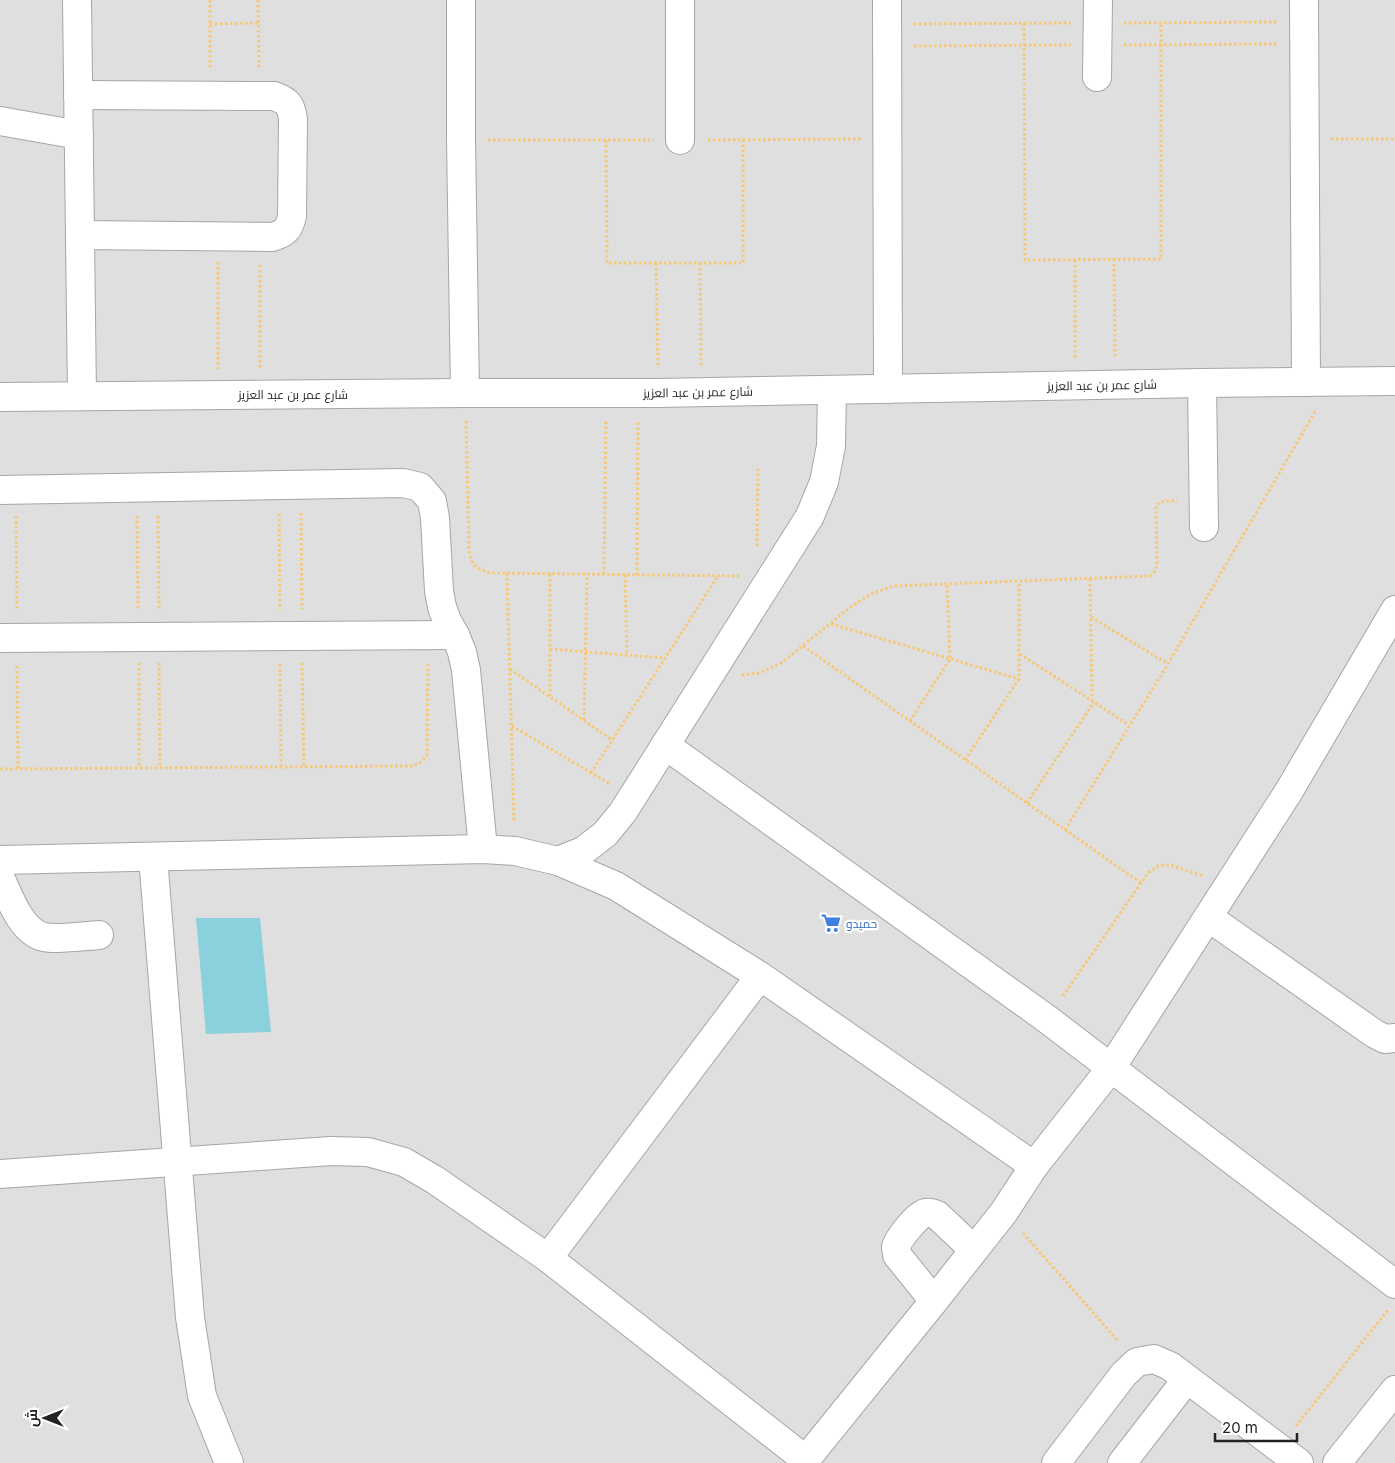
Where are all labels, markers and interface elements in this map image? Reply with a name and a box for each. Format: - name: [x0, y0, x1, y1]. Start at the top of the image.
- street label: شارع عمر بن عبد العزيز: [1046, 377, 1157, 394]
- street label: شارع عمر بن عبد العزيز: [642, 384, 753, 401]
- street label: شارع عمر بن عبد العزيز: [237, 387, 348, 403]
- supermarket icon: حميدو: [820, 912, 842, 934]
- place label: حميدو: [846, 916, 877, 931]
- north arrow: [20, 1393, 70, 1443]
- text: ش: [23, 1409, 41, 1427]
- scale bar: [1215, 1410, 1298, 1442]
- text: 20 m: [1222, 1418, 1258, 1437]

